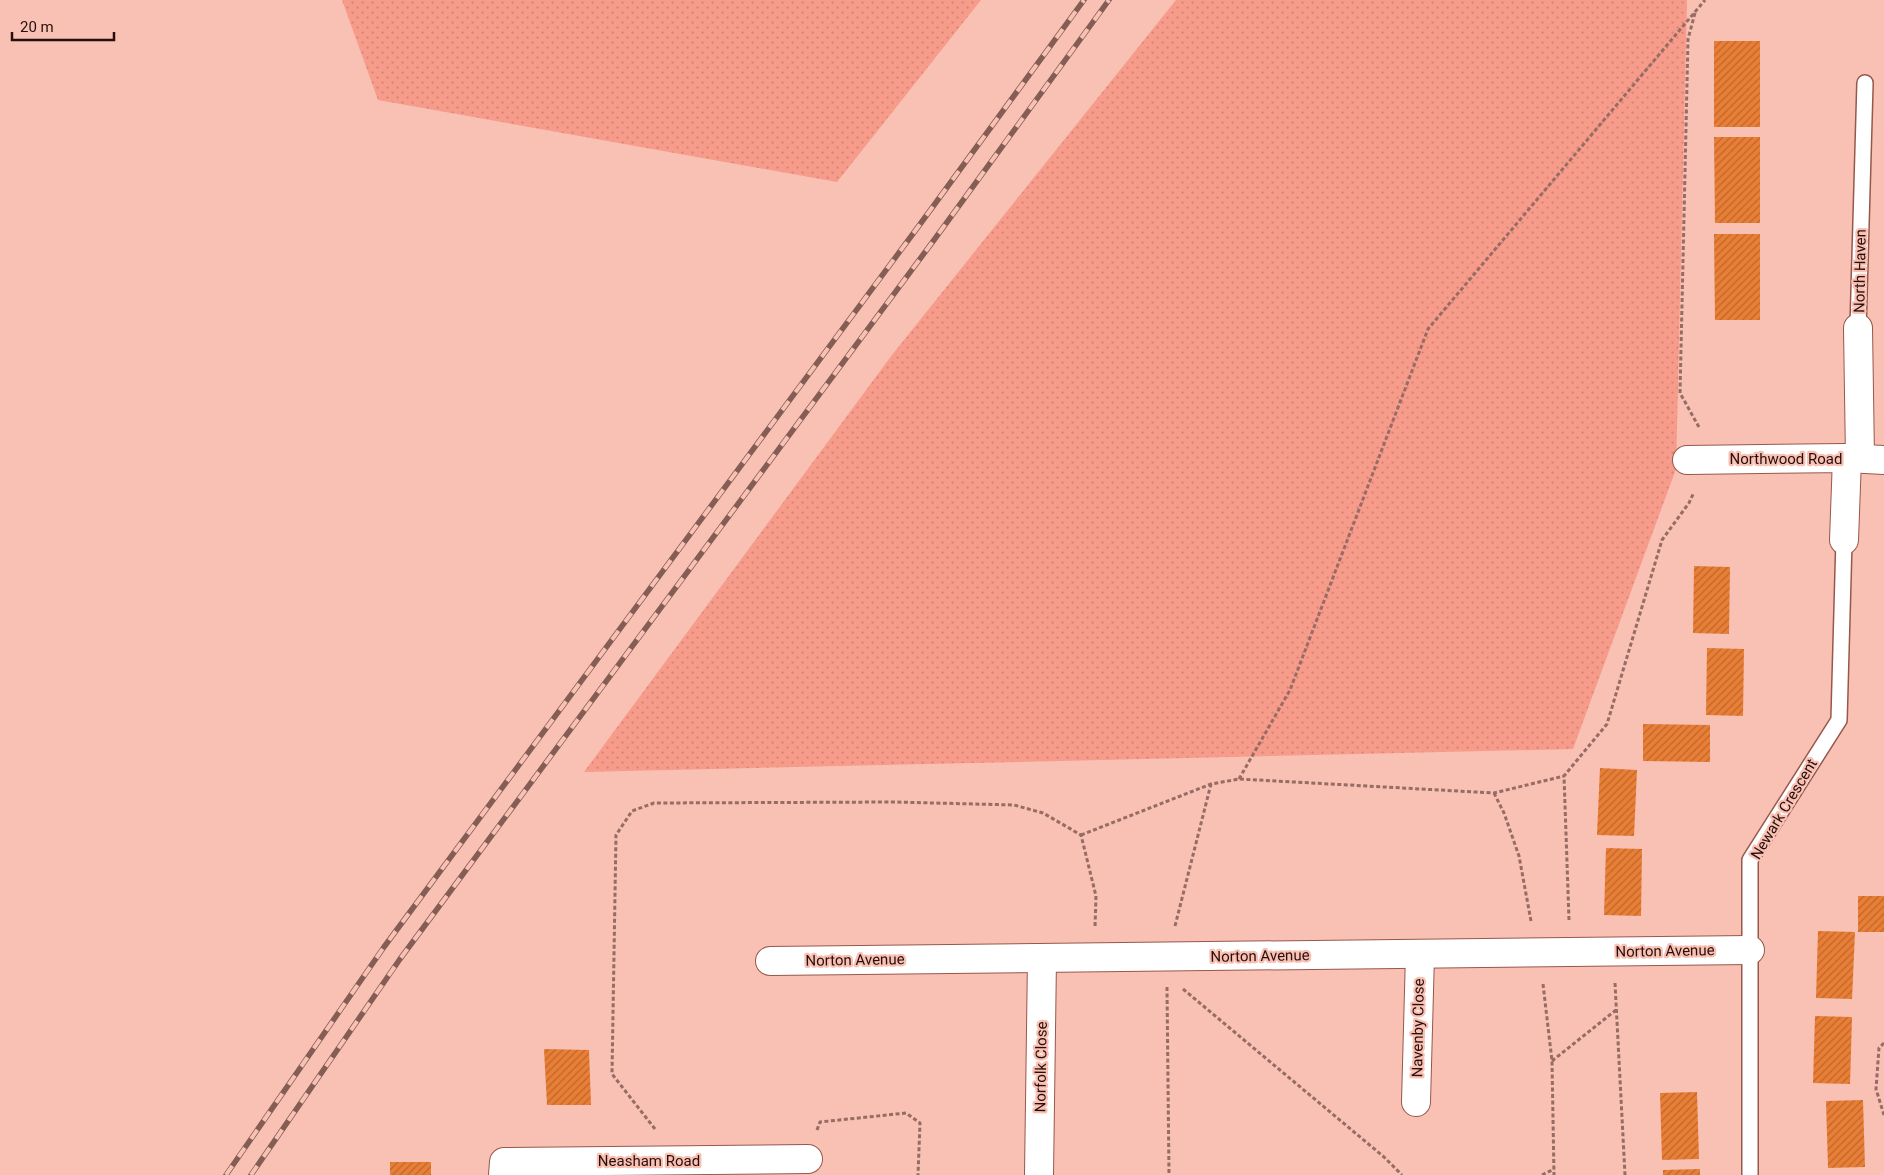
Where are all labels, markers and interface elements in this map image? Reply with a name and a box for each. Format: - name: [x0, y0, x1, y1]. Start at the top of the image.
- scale bar: [12, 10, 115, 42]
- text: 20 m: [20, 18, 54, 36]
- street label: North Haven: [1850, 229, 1870, 313]
- street label: Northwood Road: [1730, 450, 1842, 468]
- street label: Newark Crescent: [1747, 755, 1821, 862]
- street label: Norton Avenue: [1615, 941, 1715, 961]
- street label: Norton Avenue: [1210, 946, 1310, 966]
- street label: Norton Avenue: [805, 950, 905, 970]
- street label: Navenby Close: [1408, 978, 1428, 1078]
- street label: Norfolk Close: [1031, 1021, 1051, 1113]
- street label: Neasham Road: [598, 1152, 700, 1170]

